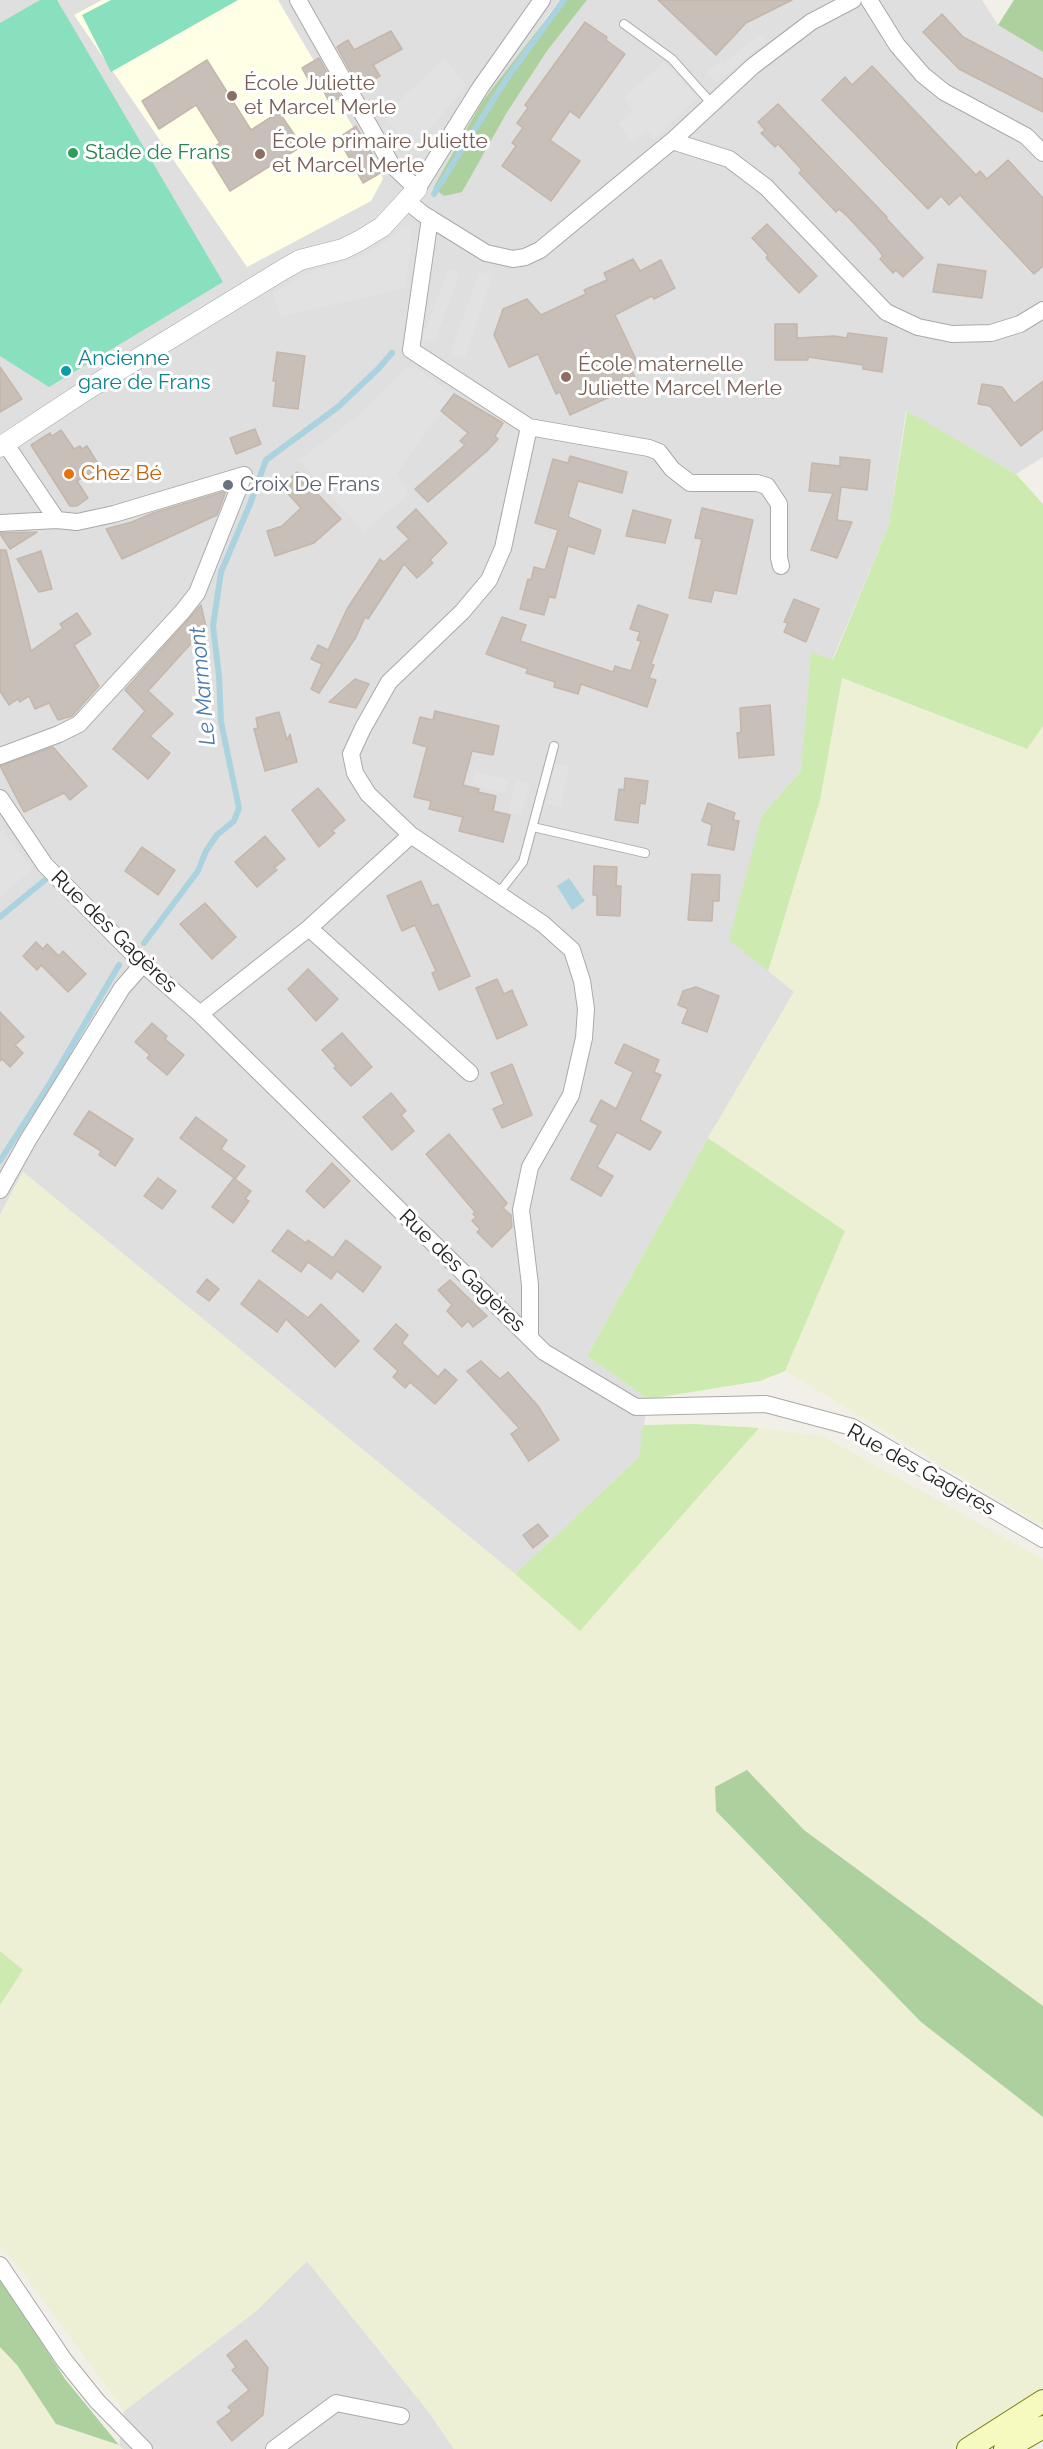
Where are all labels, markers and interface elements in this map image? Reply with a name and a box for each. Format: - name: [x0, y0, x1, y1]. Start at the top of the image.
- place label: École Juliette et Marcel Merle: [244, 71, 396, 121]
- marker: École Juliette et Marcel Merle: [225, 89, 239, 103]
- place label: École primaire Juliette et Marcel Merle: [272, 129, 488, 179]
- place label: Stade de Frans: [85, 140, 230, 166]
- marker: Stade de Frans: [66, 146, 80, 160]
- marker: École primaire Juliette et Marcel Merle: [253, 147, 267, 161]
- place label: Ancienne gare de Frans: [78, 346, 211, 396]
- place label: École maternelle Juliette Marcel Merle: [578, 352, 782, 402]
- marker: Ancienne gare de Frans: [59, 364, 73, 378]
- marker: École maternelle Juliette Marcel Merle: [559, 370, 573, 384]
- place label: Chez Bé: [81, 461, 162, 487]
- marker: Chez Bé: [62, 467, 76, 481]
- place label: Croix De Frans: [240, 472, 380, 498]
- marker: Croix De Frans: [221, 478, 235, 492]
- water label: Le Marmont: [185, 626, 221, 746]
- street label: Rue des Gagères: [46, 865, 182, 999]
- street label: Rue des Gagères: [394, 1204, 530, 1338]
- street label: Rue des Gagères: [842, 1419, 1000, 1521]

